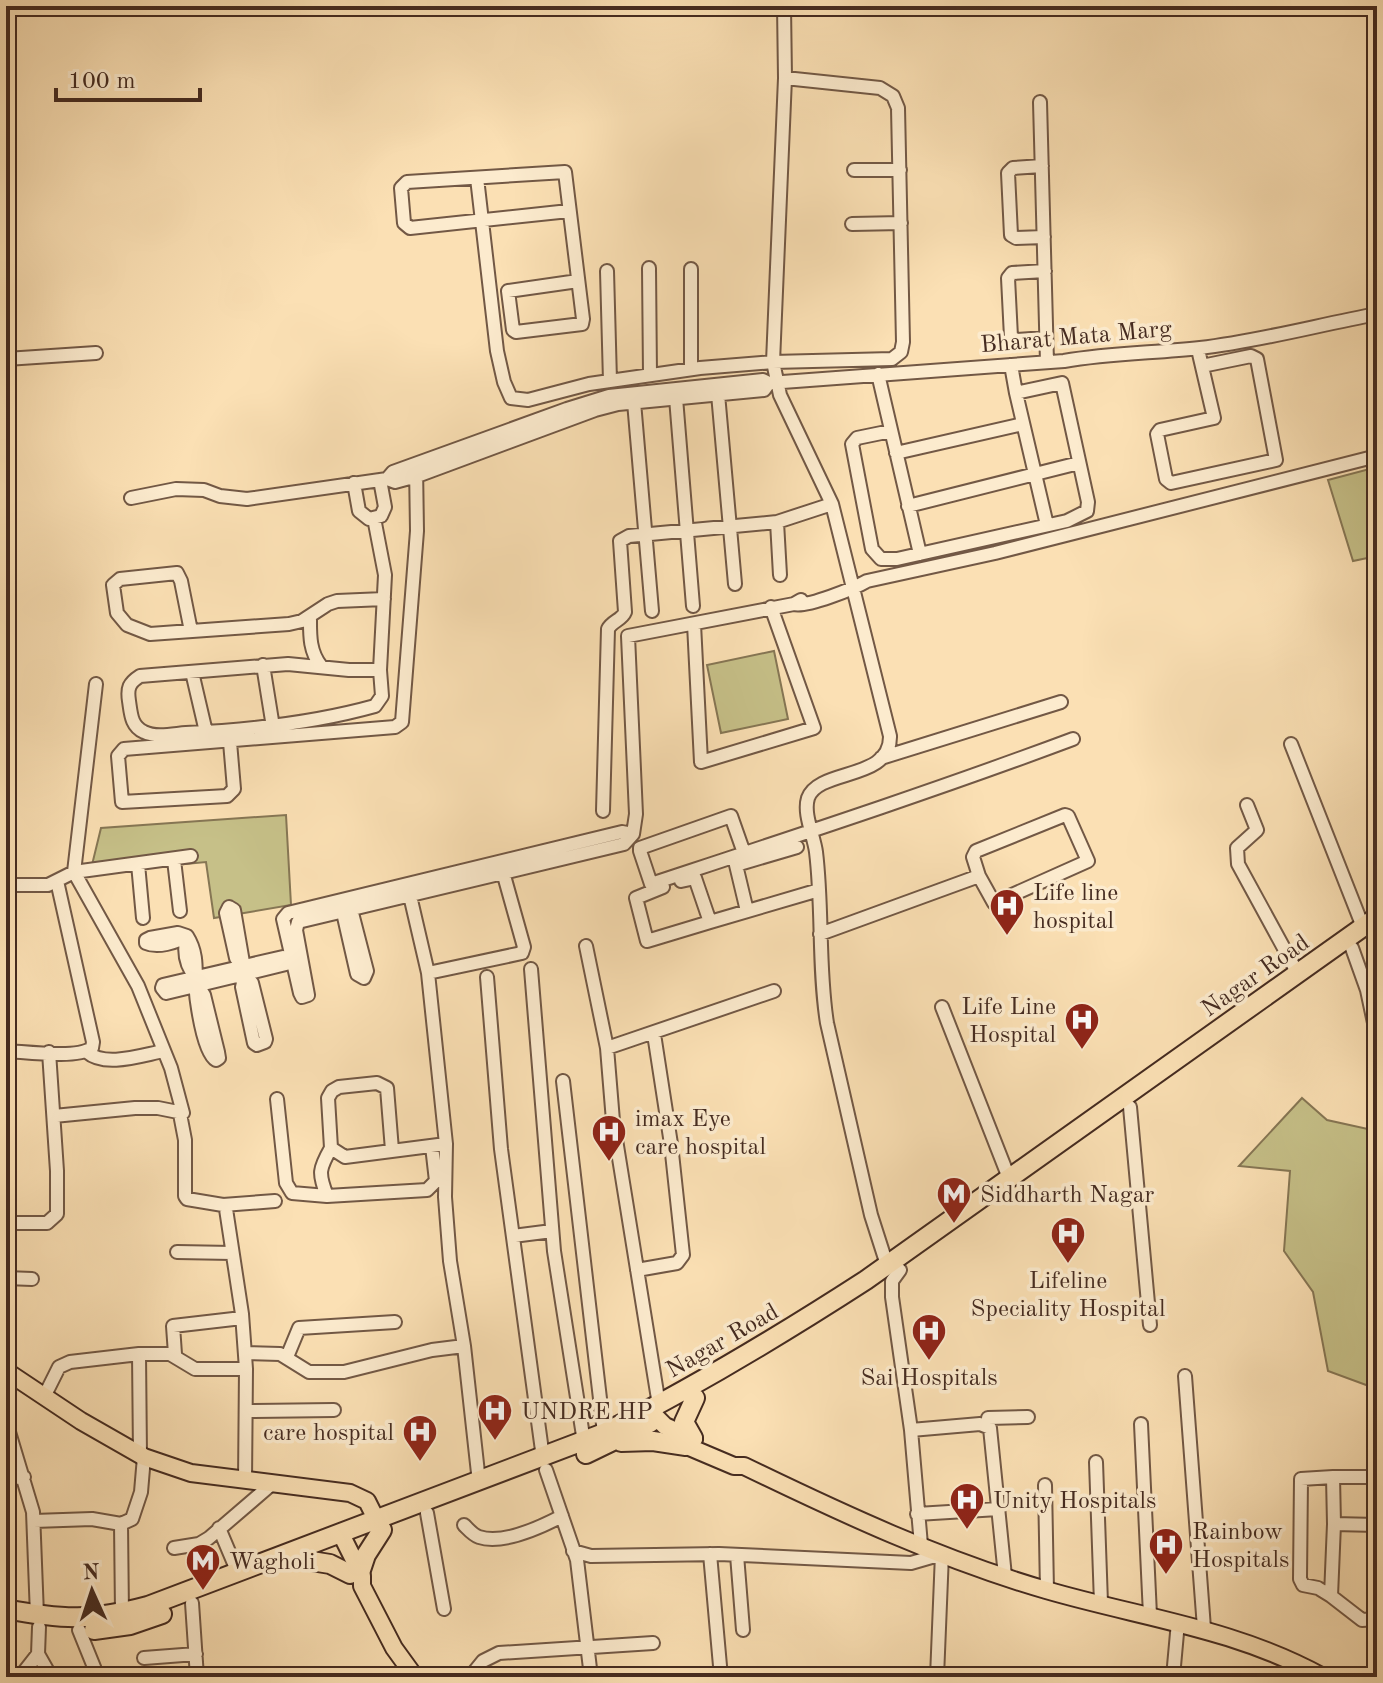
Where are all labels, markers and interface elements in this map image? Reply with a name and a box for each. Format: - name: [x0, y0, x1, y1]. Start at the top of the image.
- scale bar: [56, 52, 200, 102]
- text: 100 m: [68, 70, 136, 94]
- street label: Bharat Mata Marg: [979, 318, 1173, 358]
- place label: Life line hospital: [1033, 882, 1118, 934]
- hospital icon: Life line hospital: [988, 887, 1026, 937]
- street label: Nagar Road: [1198, 931, 1314, 1022]
- place label: Life Line Hospital: [961, 996, 1056, 1048]
- hospital icon: Life Line Hospital: [1063, 1001, 1101, 1051]
- place label: imax Eye care hospital: [635, 1108, 766, 1160]
- hospital icon: imax Eye care hospital: [590, 1113, 628, 1163]
- metro station icon: Siddharth Nagar: [935, 1175, 973, 1225]
- place label: Siddharth Nagar: [980, 1184, 1154, 1208]
- hospital icon: Lifeline Speciality Hospital: [1049, 1215, 1087, 1265]
- place label: Lifeline Speciality Hospital: [971, 1270, 1165, 1322]
- street label: Nagar Road: [663, 1300, 783, 1383]
- hospital icon: Sai Hospitals: [910, 1312, 948, 1362]
- place label: Sai Hospitals: [860, 1367, 998, 1391]
- hospital icon: UNDRE HP: [476, 1392, 514, 1442]
- place label: UNDRE HP: [521, 1401, 653, 1425]
- hospital icon: care hospital: [401, 1413, 439, 1463]
- place label: care hospital: [263, 1422, 394, 1446]
- hospital icon: Unity Hospitals: [948, 1481, 986, 1531]
- place label: Unity Hospitals: [993, 1490, 1156, 1514]
- place label: Rainbow Hospitals: [1192, 1521, 1289, 1573]
- hospital icon: Rainbow Hospitals: [1147, 1526, 1185, 1576]
- metro station icon: Wagholi: [184, 1542, 222, 1592]
- north arrow: [52, 1551, 132, 1631]
- place label: Wagholi: [229, 1551, 315, 1575]
- text: N: [82, 1562, 100, 1584]

